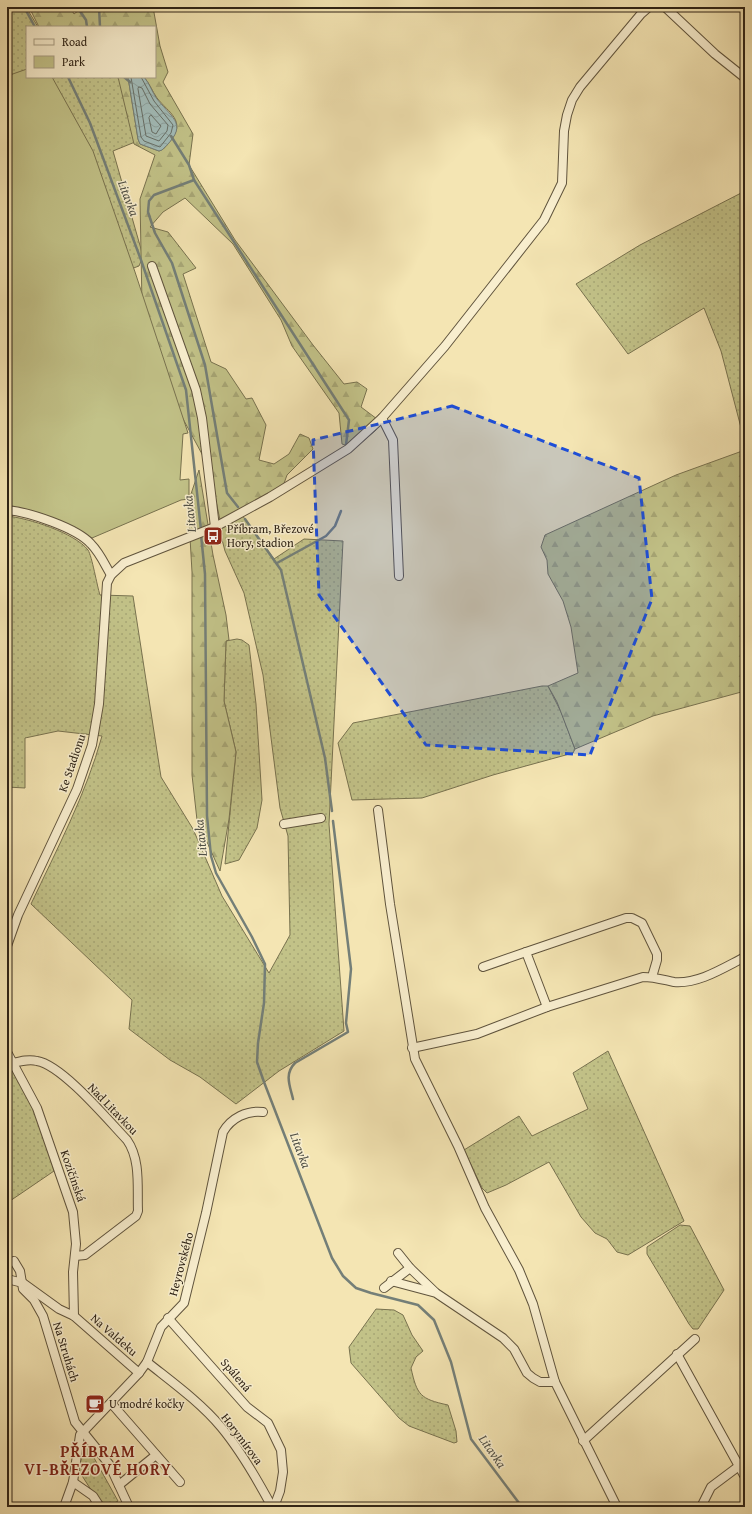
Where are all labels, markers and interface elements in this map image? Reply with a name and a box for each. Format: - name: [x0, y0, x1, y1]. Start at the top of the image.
- legend: [26, 26, 156, 78]
- text: Road: [62, 33, 88, 50]
- text: Park: [62, 53, 86, 70]
- water label: Litavka: [113, 177, 144, 219]
- water label: Litavka: [178, 494, 201, 534]
- place label: Příbram, Březové Hory, stadion: [227, 520, 314, 551]
- bus stop icon: Příbram, Březové Hory, stadion: [202, 525, 224, 547]
- street label: Ke Stadionu: [54, 731, 90, 794]
- water label: Litavka: [189, 818, 212, 858]
- street label: Nad Litavkou: [84, 1079, 143, 1139]
- water label: Litavka: [285, 1129, 316, 1171]
- street label: Kozičínská: [57, 1148, 90, 1204]
- street label: Heyrovského: [164, 1230, 197, 1298]
- street label: Na Valdeku: [87, 1310, 142, 1360]
- street label: Na Struhách: [49, 1320, 84, 1384]
- street label: Spálená: [217, 1354, 256, 1395]
- cafe icon: U modré kočky: [84, 1393, 106, 1415]
- place label: U modré kočky: [109, 1395, 184, 1412]
- street label: Horymírova: [217, 1410, 268, 1468]
- water label: Litavka: [474, 1430, 511, 1472]
- district label: PŘÍBRAM VI-BŘEZOVÉ HORY: [24, 1439, 172, 1481]

